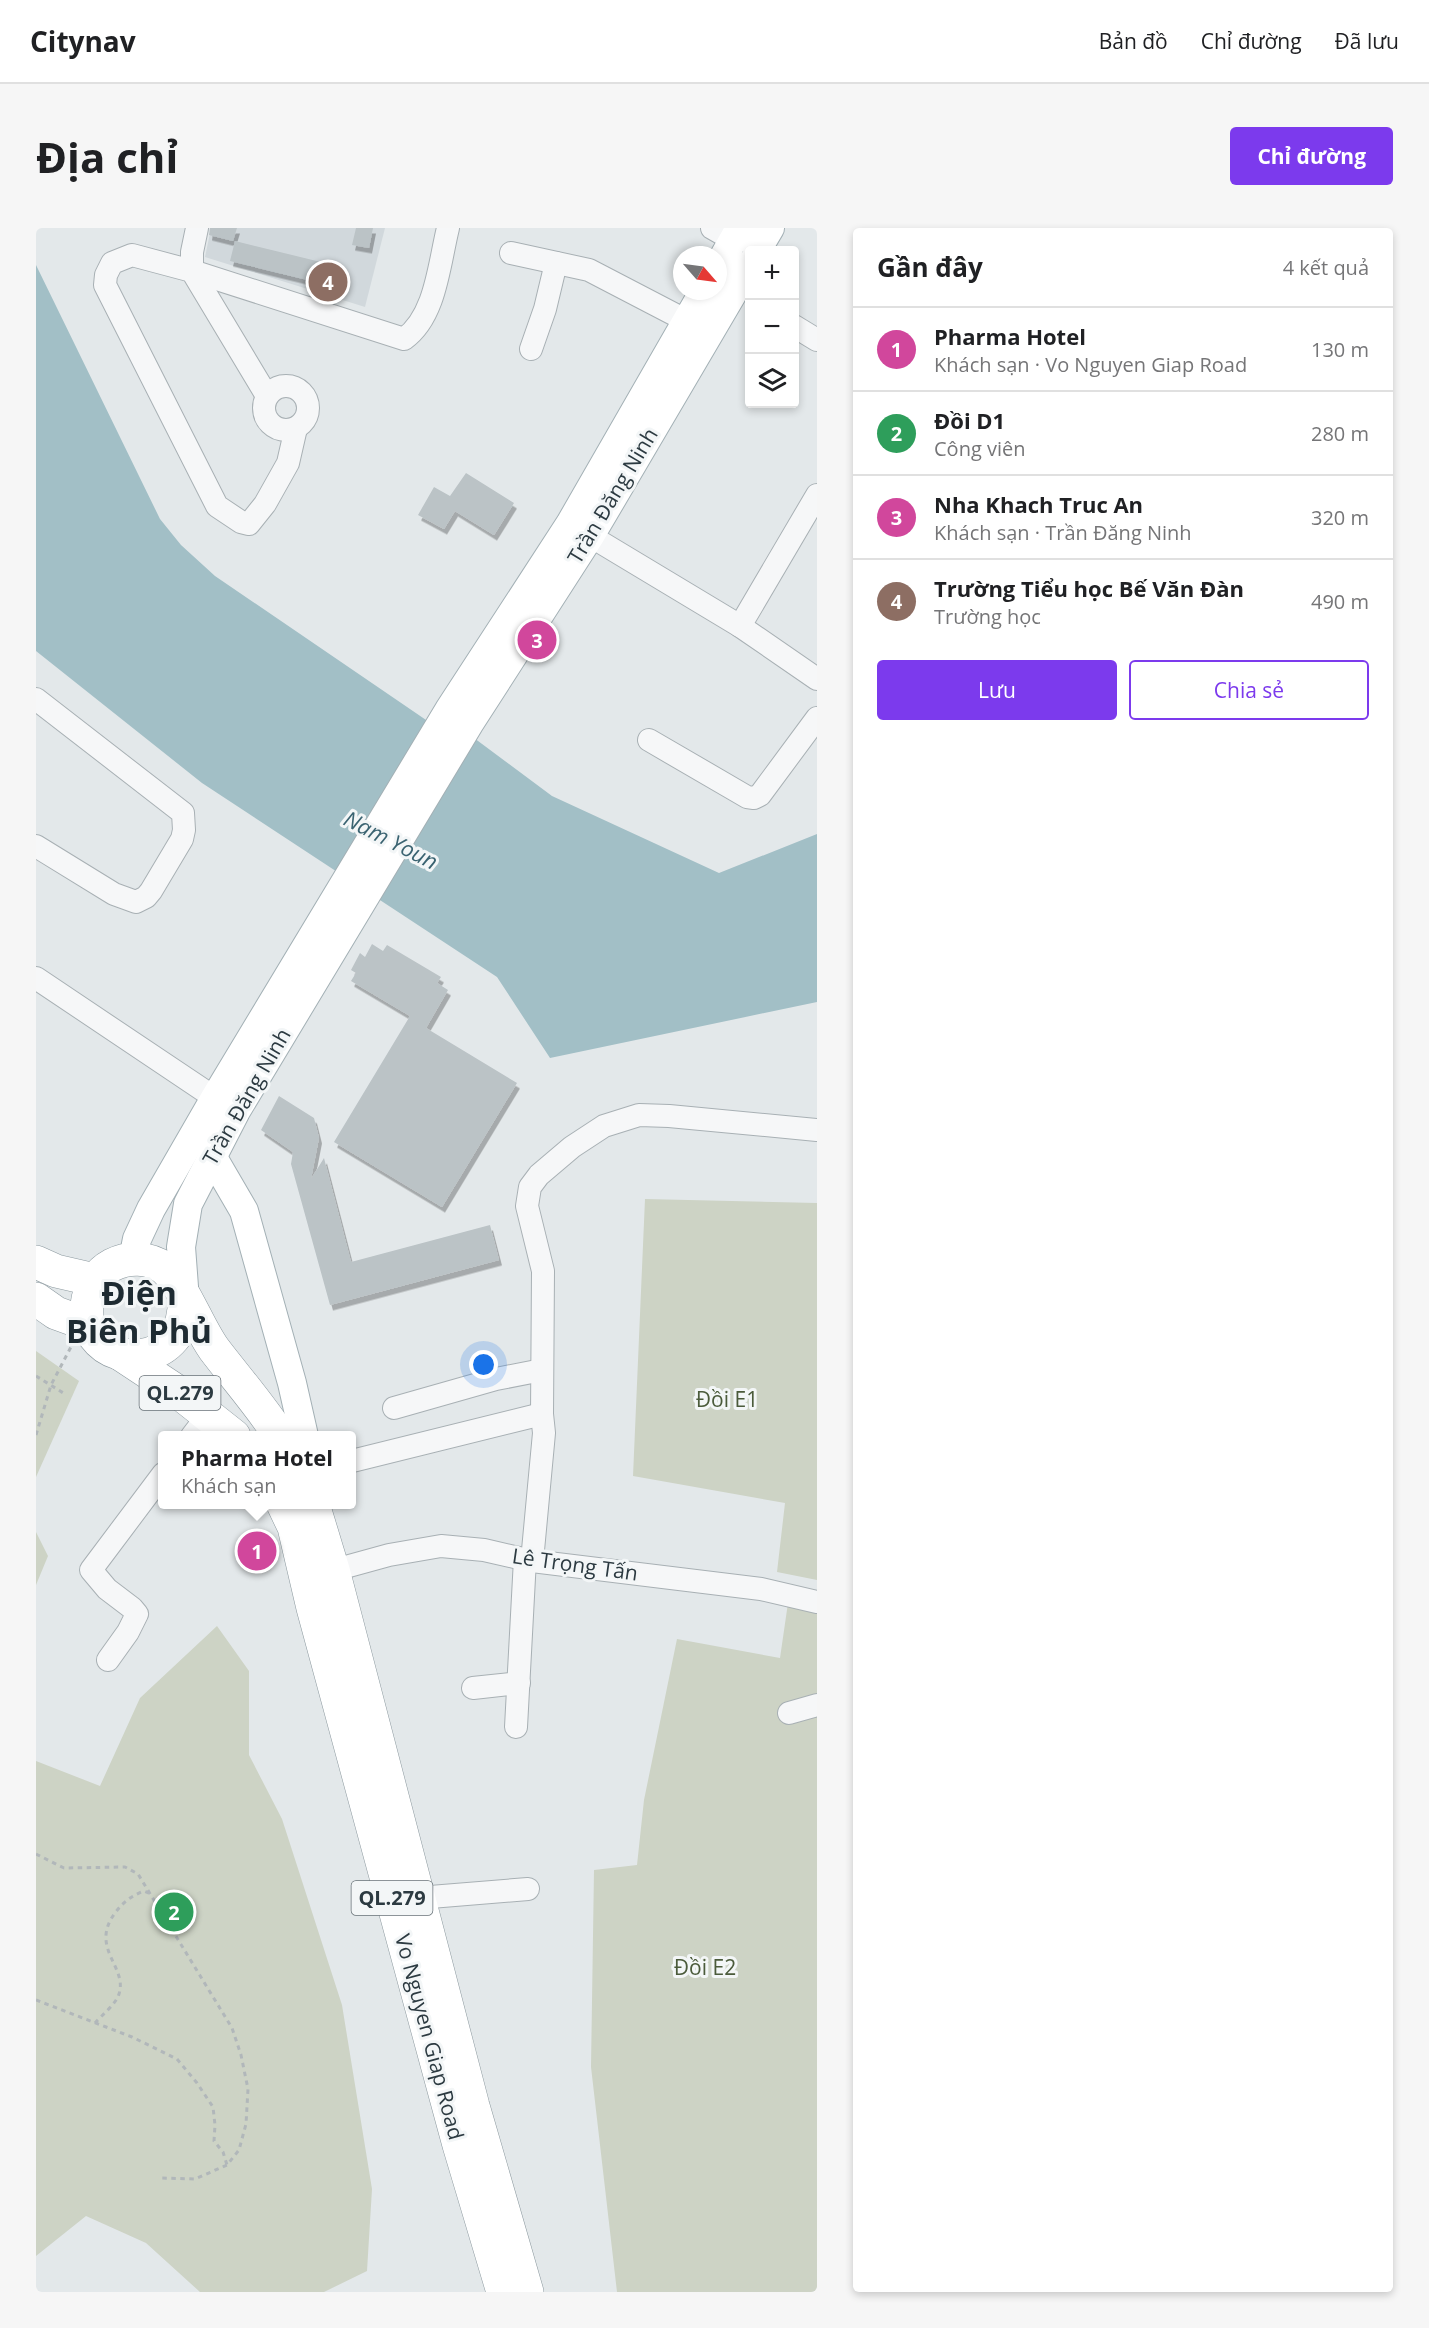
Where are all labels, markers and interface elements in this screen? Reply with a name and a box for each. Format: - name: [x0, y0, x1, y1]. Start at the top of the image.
- text: Citynav: [30, 22, 136, 60]
- text: Bản đồ: [1099, 27, 1168, 55]
- text: Chỉ đường: [1201, 27, 1302, 55]
- text: Đã lưu: [1335, 27, 1399, 55]
- button: Chỉ đường: [1230, 127, 1393, 185]
- text: Địa chỉ: [36, 128, 178, 185]
- north arrow: [673, 246, 727, 300]
- map controls: [745, 246, 799, 408]
- button: +: [745, 246, 799, 300]
- text: Gần đây: [877, 249, 983, 285]
- text: 4 kết quả: [1283, 254, 1369, 281]
- pin: 4: [308, 260, 348, 304]
- button: −: [745, 300, 799, 354]
- text: Pharma Hotel: [934, 321, 1086, 351]
- text: 1: [891, 336, 902, 363]
- text: 130 m: [1311, 336, 1369, 363]
- text: Khách sạn · Vo Nguyen Giap Road: [934, 351, 1247, 378]
- button: layers: [745, 354, 799, 408]
- text: Đồi D1: [934, 405, 1005, 435]
- text: 2: [891, 420, 902, 447]
- text: 280 m: [1311, 420, 1369, 447]
- street label: Trần Đăng Ninh: [561, 422, 664, 569]
- text: Công viên: [934, 435, 1025, 462]
- text: Nha Khach Truc An: [934, 489, 1143, 519]
- text: 3: [891, 504, 902, 531]
- text: 320 m: [1311, 504, 1369, 531]
- text: Khách sạn · Trần Đăng Ninh: [934, 519, 1192, 546]
- text: Trường Tiểu học Bế Văn Đàn: [934, 573, 1244, 603]
- text: 4: [891, 588, 902, 615]
- text: 490 m: [1311, 588, 1369, 615]
- text: Trường học: [934, 603, 1041, 630]
- pin: 3: [518, 618, 556, 662]
- button: Lưu: [877, 660, 1117, 720]
- button: Chia sẻ: [1129, 660, 1369, 720]
- water label: Nam Youn: [339, 803, 444, 876]
- street label: Trần Đăng Ninh: [196, 1023, 297, 1170]
- district label: Điện Biên Phủ: [66, 1270, 212, 1353]
- your location: [469, 1350, 498, 1379]
- road number: QL.279: [140, 1376, 220, 1410]
- park label: Đồi E1: [696, 1385, 758, 1413]
- popup: [158, 1431, 356, 1509]
- text: Pharma Hotel: [181, 1442, 333, 1472]
- text: Khách sạn: [181, 1472, 277, 1499]
- pin: 1: [238, 1528, 276, 1574]
- street label: Lê Trọng Tấn: [510, 1541, 640, 1587]
- road number: QL.279: [352, 1881, 433, 1915]
- pin: 2: [154, 1890, 194, 1934]
- street label: Vo Nguyen Giap Road: [389, 1931, 471, 2143]
- park label: Đồi E2: [674, 1953, 736, 1981]

